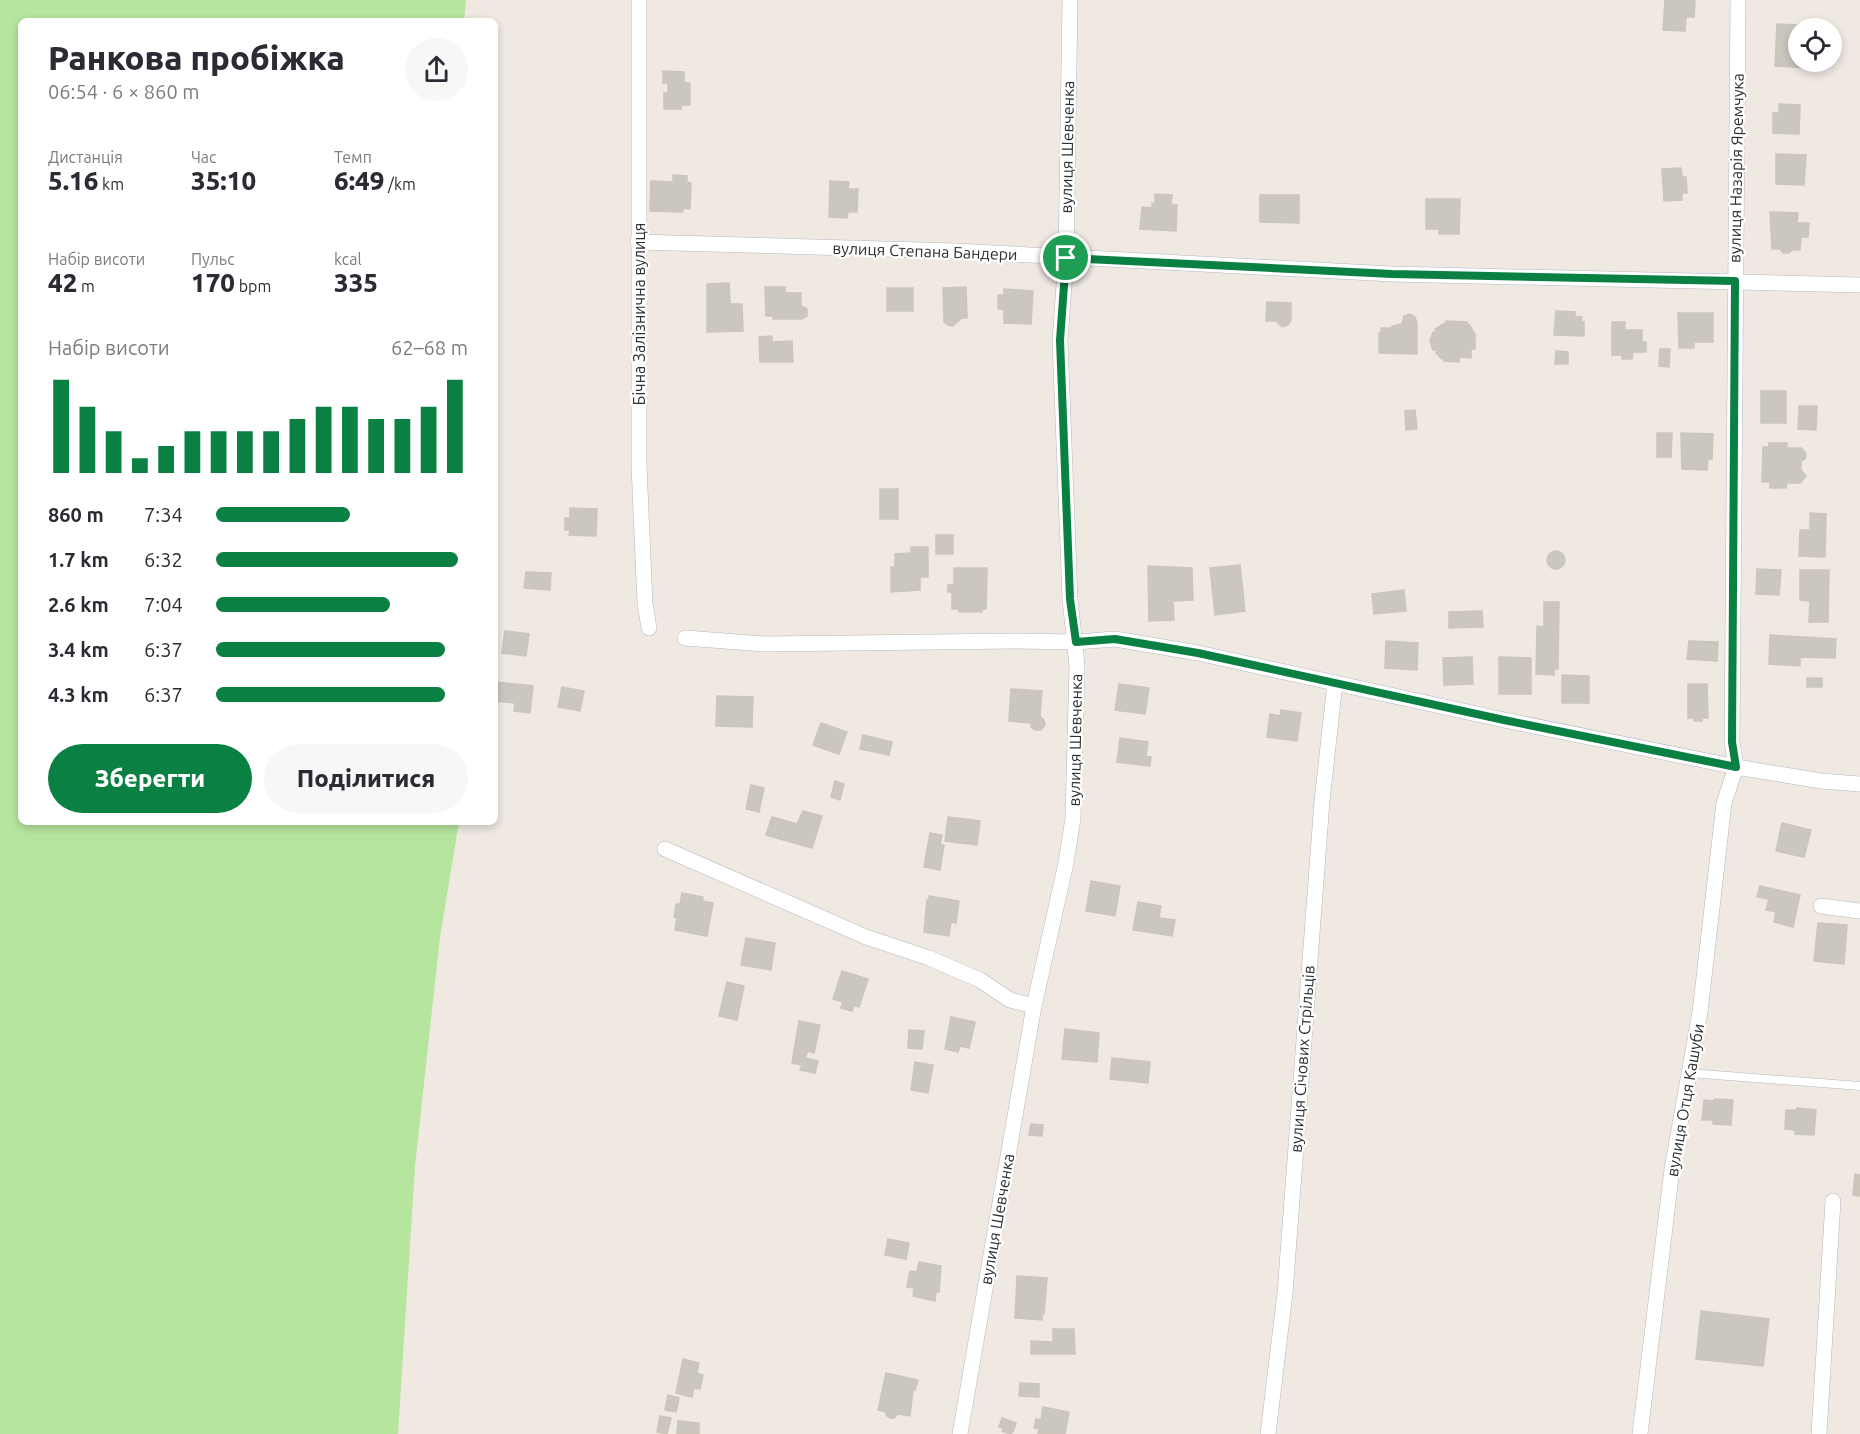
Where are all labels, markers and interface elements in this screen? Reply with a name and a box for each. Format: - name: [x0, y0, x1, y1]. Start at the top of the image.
- map controls: [1788, 18, 1842, 72]
- button: locate: [1788, 18, 1842, 72]
- button: share: [405, 38, 468, 101]
- text: Ранкова пробіжка: [48, 39, 345, 76]
- street label: вулиця Назарія Яремчука: [1725, 73, 1747, 263]
- text: 06:54 · 6 × 860 m: [48, 80, 200, 103]
- street label: вулиця Шевченка: [1057, 80, 1077, 214]
- text: Дистанція: [48, 148, 123, 166]
- text: Час: [191, 148, 217, 166]
- text: Темп: [334, 148, 372, 166]
- text: 5.16: [48, 166, 98, 195]
- text: 35:10: [191, 166, 256, 195]
- text: 6:49: [334, 166, 384, 195]
- text: km: [98, 175, 124, 193]
- text: /km: [384, 175, 416, 193]
- street label: Бічна Залізнична вулиця: [630, 223, 648, 405]
- pin: [1040, 232, 1091, 283]
- street label: вулиця Степана Бандери: [832, 239, 1018, 263]
- icon: arrive: [1049, 241, 1082, 274]
- text: Набір висоти: [48, 250, 145, 268]
- text: Пульс: [191, 250, 235, 268]
- text: kcal: [334, 250, 362, 268]
- text: 42: [48, 268, 77, 297]
- text: 170: [191, 268, 235, 297]
- text: 335: [334, 268, 378, 297]
- text: m: [77, 277, 95, 295]
- text: bpm: [235, 277, 271, 295]
- text: Набір висоти: [48, 336, 170, 359]
- text: 62–68 m: [391, 336, 468, 359]
- text: 860 m: [48, 503, 104, 526]
- text: 7:34: [144, 503, 183, 526]
- text: 1.7 km: [48, 548, 109, 571]
- text: 6:32: [144, 548, 183, 571]
- text: 2.6 km: [48, 593, 109, 616]
- text: 7:04: [144, 593, 183, 616]
- text: 3.4 km: [48, 638, 109, 661]
- text: 6:37: [144, 638, 183, 661]
- street label: вулиця Шевченка: [1065, 673, 1085, 807]
- text: 4.3 km: [48, 683, 109, 706]
- text: 6:37: [144, 683, 183, 706]
- button: Зберегти: [48, 744, 252, 813]
- button: Поділитися: [264, 744, 468, 813]
- street label: вулиця Січових Стрільців: [1286, 965, 1318, 1153]
- street label: вулиця Отця Кашуби: [1663, 1022, 1707, 1178]
- street label: вулиця Шевченка: [977, 1152, 1017, 1286]

